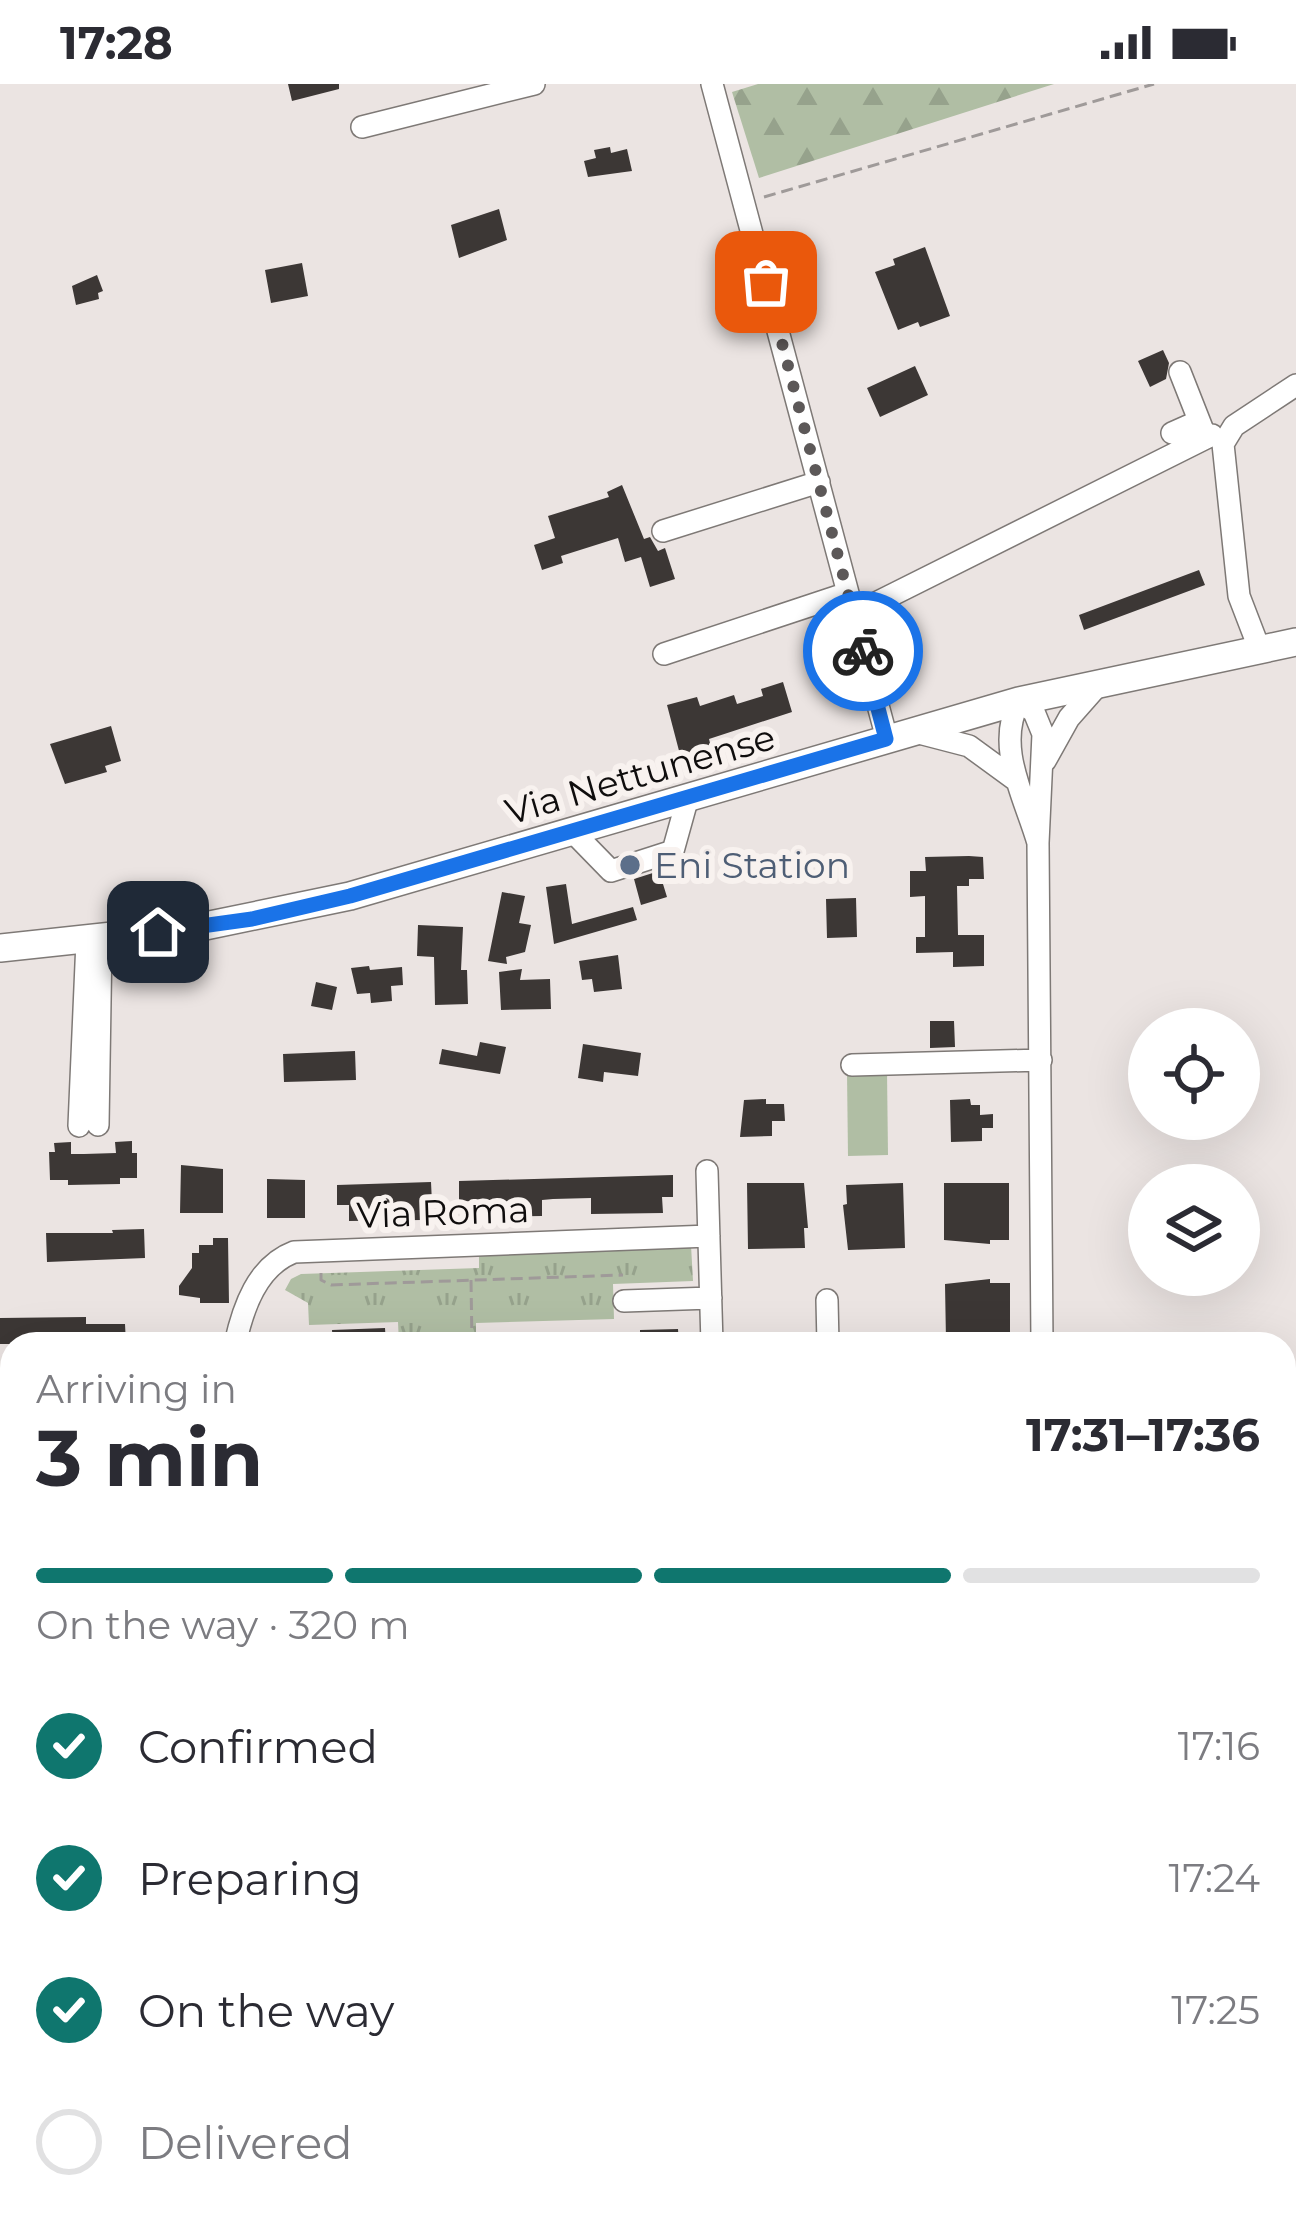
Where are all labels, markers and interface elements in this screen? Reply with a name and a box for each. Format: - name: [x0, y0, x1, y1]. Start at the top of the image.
- text: 17:28: [60, 15, 173, 70]
- pin: [715, 231, 817, 333]
- icon: bag: [733, 249, 799, 315]
- courier: [803, 591, 923, 711]
- icon: bike: [830, 618, 896, 684]
- street label: Via Nettunense: [500, 714, 780, 834]
- place label: Eni Station: [654, 843, 850, 887]
- marker: Eni Station: [617, 852, 643, 878]
- pin: [107, 881, 209, 983]
- icon: home: [125, 899, 191, 965]
- map controls: [1128, 1008, 1260, 1296]
- button: locate: [1128, 1008, 1260, 1140]
- button: layers: [1128, 1164, 1260, 1296]
- street label: Via Roma: [356, 1187, 530, 1237]
- text: Arriving in: [36, 1365, 237, 1413]
- text: 17:31–17:36: [1026, 1407, 1260, 1462]
- text: 3 min: [36, 1410, 263, 1506]
- text: On the way · 320 m: [36, 1601, 410, 1649]
- icon: check: [36, 1713, 102, 1779]
- text: Confirmed: [138, 1719, 378, 1774]
- text: 17:16: [1178, 1722, 1260, 1770]
- icon: check: [36, 1845, 102, 1911]
- text: Preparing: [138, 1851, 362, 1906]
- text: 17:24: [1168, 1854, 1260, 1902]
- icon: check: [36, 1977, 102, 2043]
- text: On the way: [138, 1983, 394, 2038]
- text: 17:25: [1171, 1986, 1260, 2034]
- text: Delivered: [138, 2115, 353, 2170]

